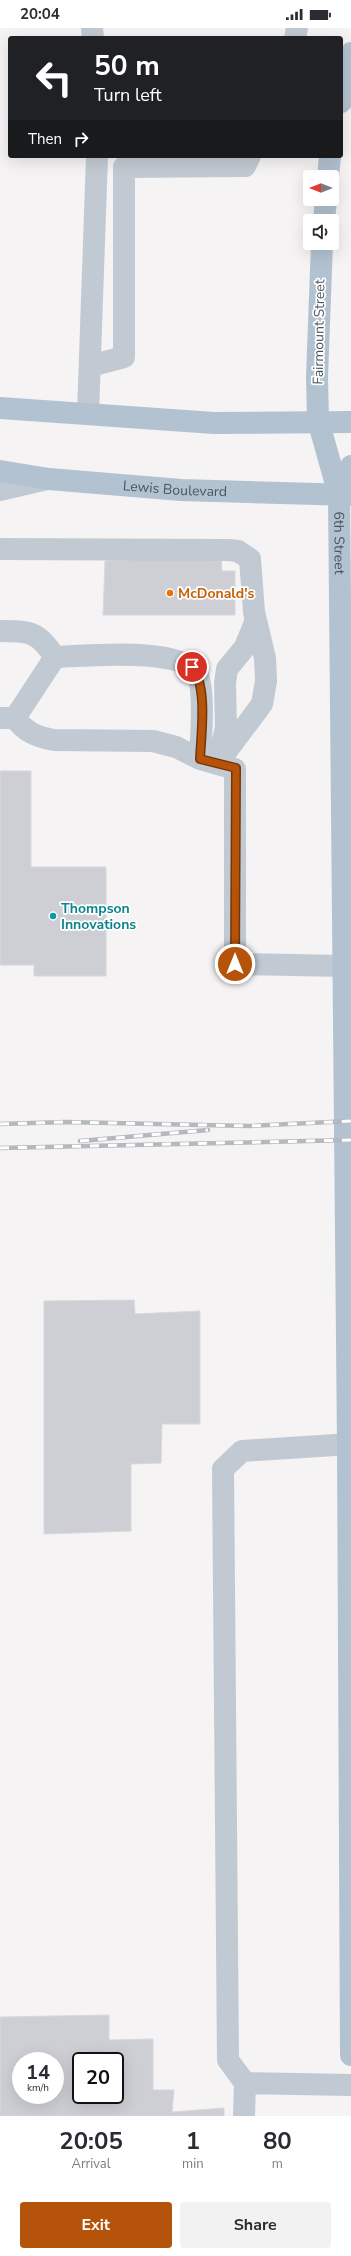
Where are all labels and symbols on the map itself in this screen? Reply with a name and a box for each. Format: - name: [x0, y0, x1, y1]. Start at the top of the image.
- north arrow: [303, 170, 339, 206]
- street label: Fairmount Street: [309, 279, 329, 385]
- street label: Lewis Boulevard: [122, 476, 227, 501]
- street label: 6th Street: [330, 511, 349, 575]
- place label: McDonald's: [178, 584, 255, 603]
- marker: McDonald's: [165, 588, 175, 598]
- pin: [175, 650, 209, 684]
- place label: Thompson Innovations: [61, 899, 136, 934]
- marker: Thompson Innovations: [48, 911, 58, 921]
- position arrow: [214, 943, 256, 985]
- speed limit sign: 20: [72, 2052, 124, 2104]

